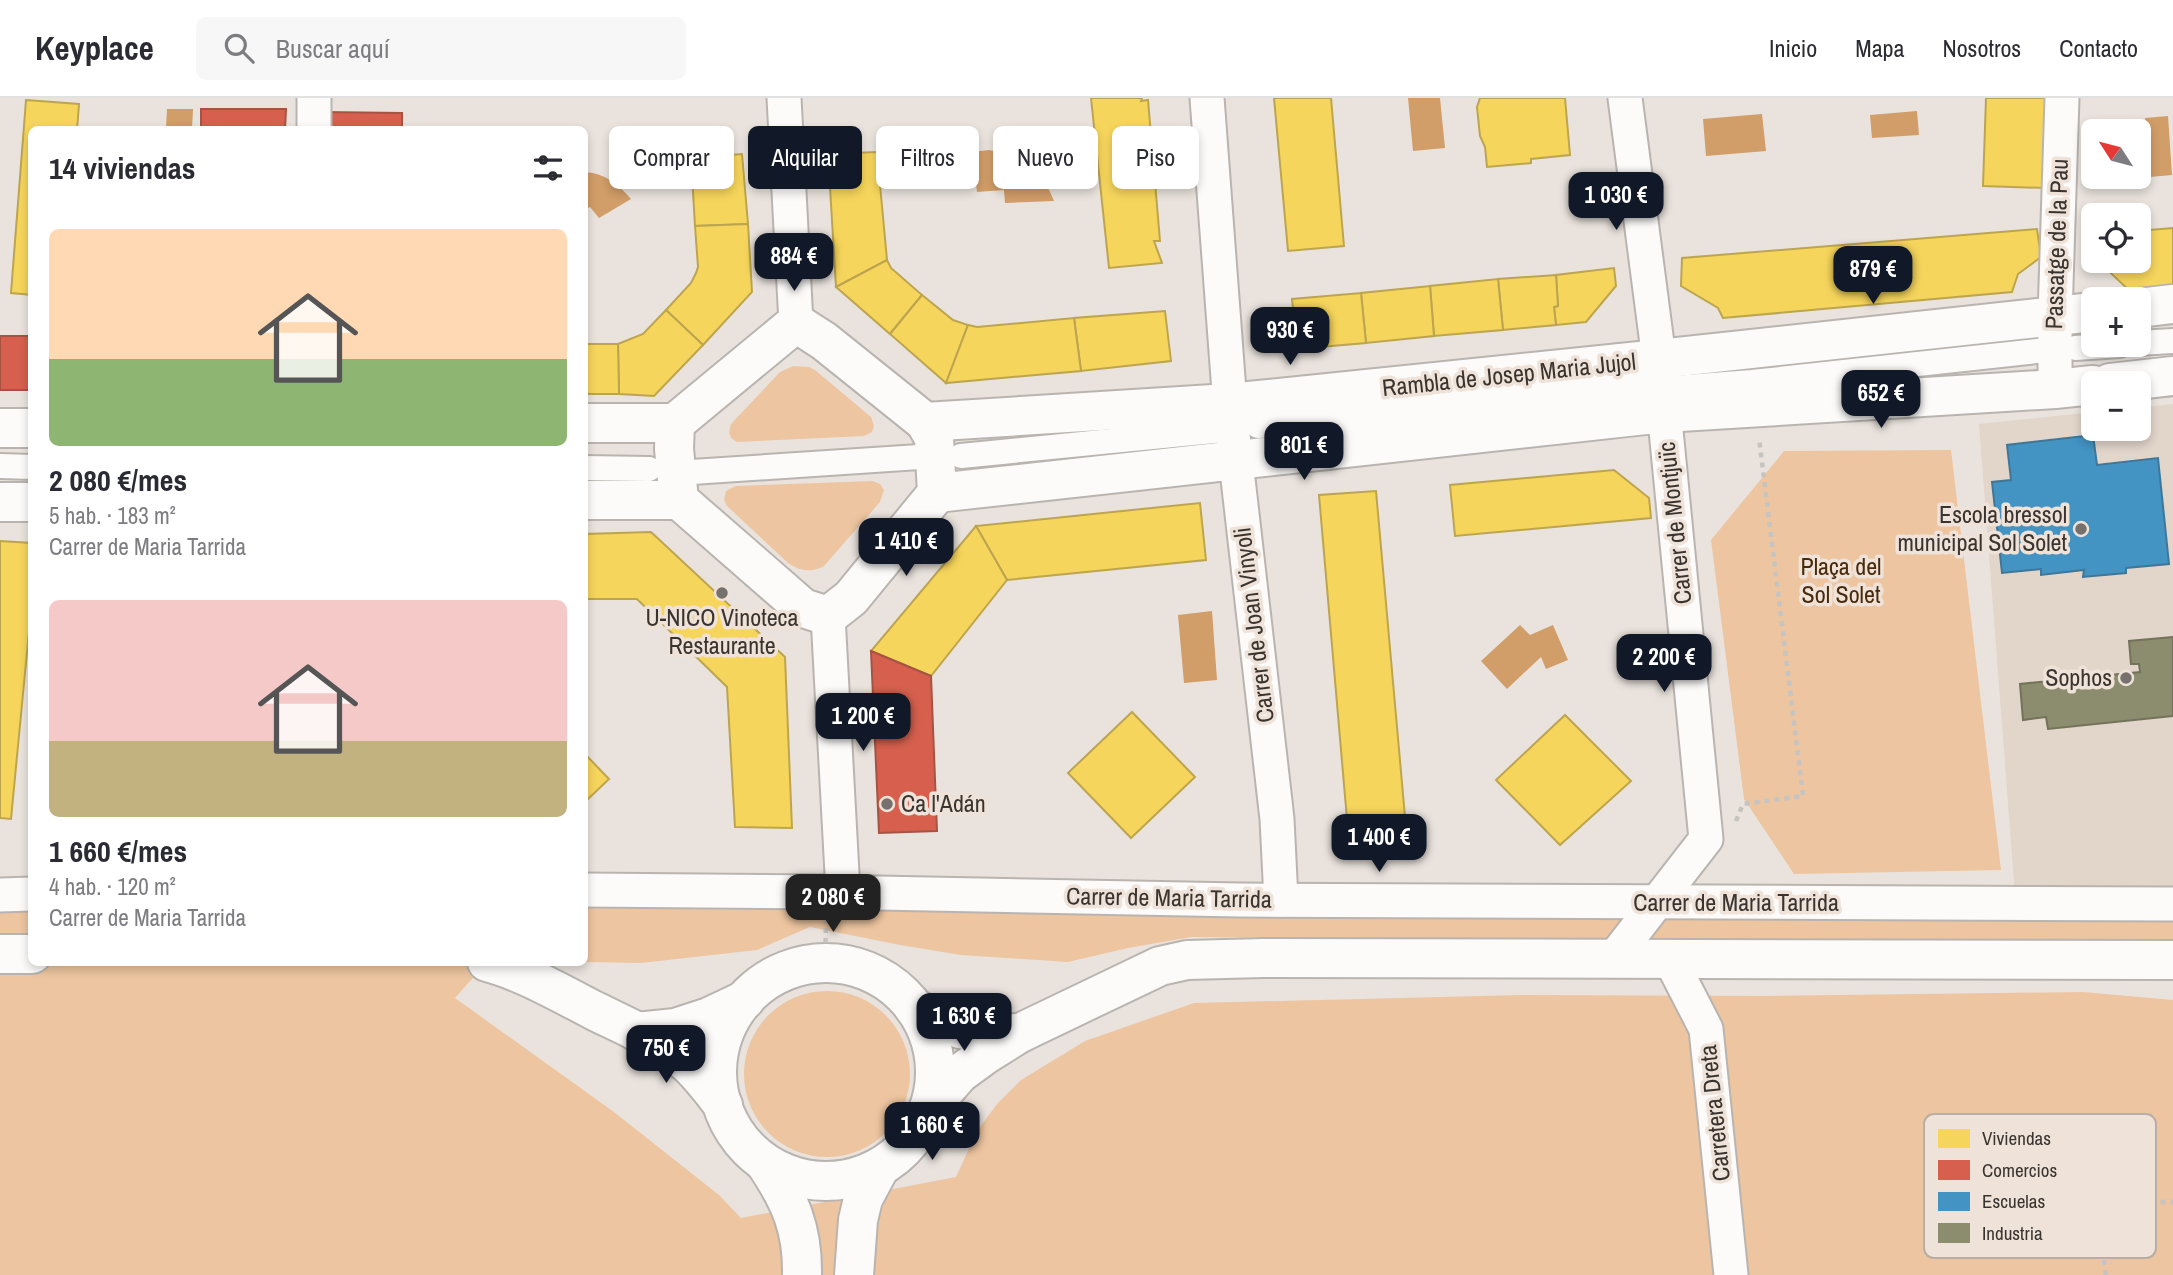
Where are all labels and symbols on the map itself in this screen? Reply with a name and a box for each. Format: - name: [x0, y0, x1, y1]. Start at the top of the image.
- north arrow: [2081, 119, 2151, 189]
- street label: Passatge de la Pau: [2037, 158, 2075, 330]
- pin: 1 030 €: [1551, 172, 1681, 232]
- pin: 884 €: [745, 234, 843, 293]
- pin: 879 €: [1824, 246, 1922, 306]
- pin: 930 €: [1241, 308, 1339, 367]
- street label: Rambla de Josep Maria Jujol: [1380, 345, 1637, 403]
- pin: 652 €: [1832, 370, 1930, 430]
- pin: 801 €: [1255, 422, 1353, 482]
- street label: Carrer de Montjuïc: [1650, 440, 1698, 606]
- place label: Escola bressol municipal Sol Solet: [1897, 498, 2068, 558]
- pin: 1 410 €: [841, 518, 971, 578]
- marker: Escola bressol municipal Sol Solet: [2073, 521, 2089, 537]
- street label: Carrer de Joan Vinyoli: [1225, 526, 1281, 725]
- park label: Plaça del Sol Solet: [1801, 550, 1881, 610]
- marker: U-NICO Vinoteca Restaurante: [714, 585, 730, 601]
- place label: U-NICO Vinoteca Restaurante: [646, 601, 798, 661]
- pin: 2 200 €: [1599, 634, 1729, 694]
- place label: Sophos: [2045, 661, 2112, 693]
- marker: Sophos: [2118, 670, 2134, 686]
- pin: 1 200 €: [798, 694, 928, 753]
- place label: Ca l'Adán: [901, 787, 986, 819]
- marker: Ca l'Adán: [879, 796, 895, 812]
- pin: 1 400 €: [1314, 814, 1444, 874]
- pin: 2 080 €: [768, 874, 898, 934]
- street label: Carrer de Maria Tarrida: [1066, 879, 1272, 915]
- street label: Carrer de Maria Tarrida: [1633, 886, 1839, 918]
- pin: 1 630 €: [899, 993, 1029, 1053]
- pin: 750 €: [617, 1026, 715, 1085]
- street label: Carretera Dreta: [1691, 1043, 1737, 1183]
- pin: 1 660 €: [867, 1102, 997, 1162]
- legend: [1924, 1114, 2156, 1258]
- text: Viviendas: [1982, 1125, 2051, 1151]
- text: Comercios: [1982, 1157, 2058, 1183]
- text: Escuelas: [1982, 1188, 2045, 1214]
- text: Industria: [1982, 1220, 2043, 1246]

